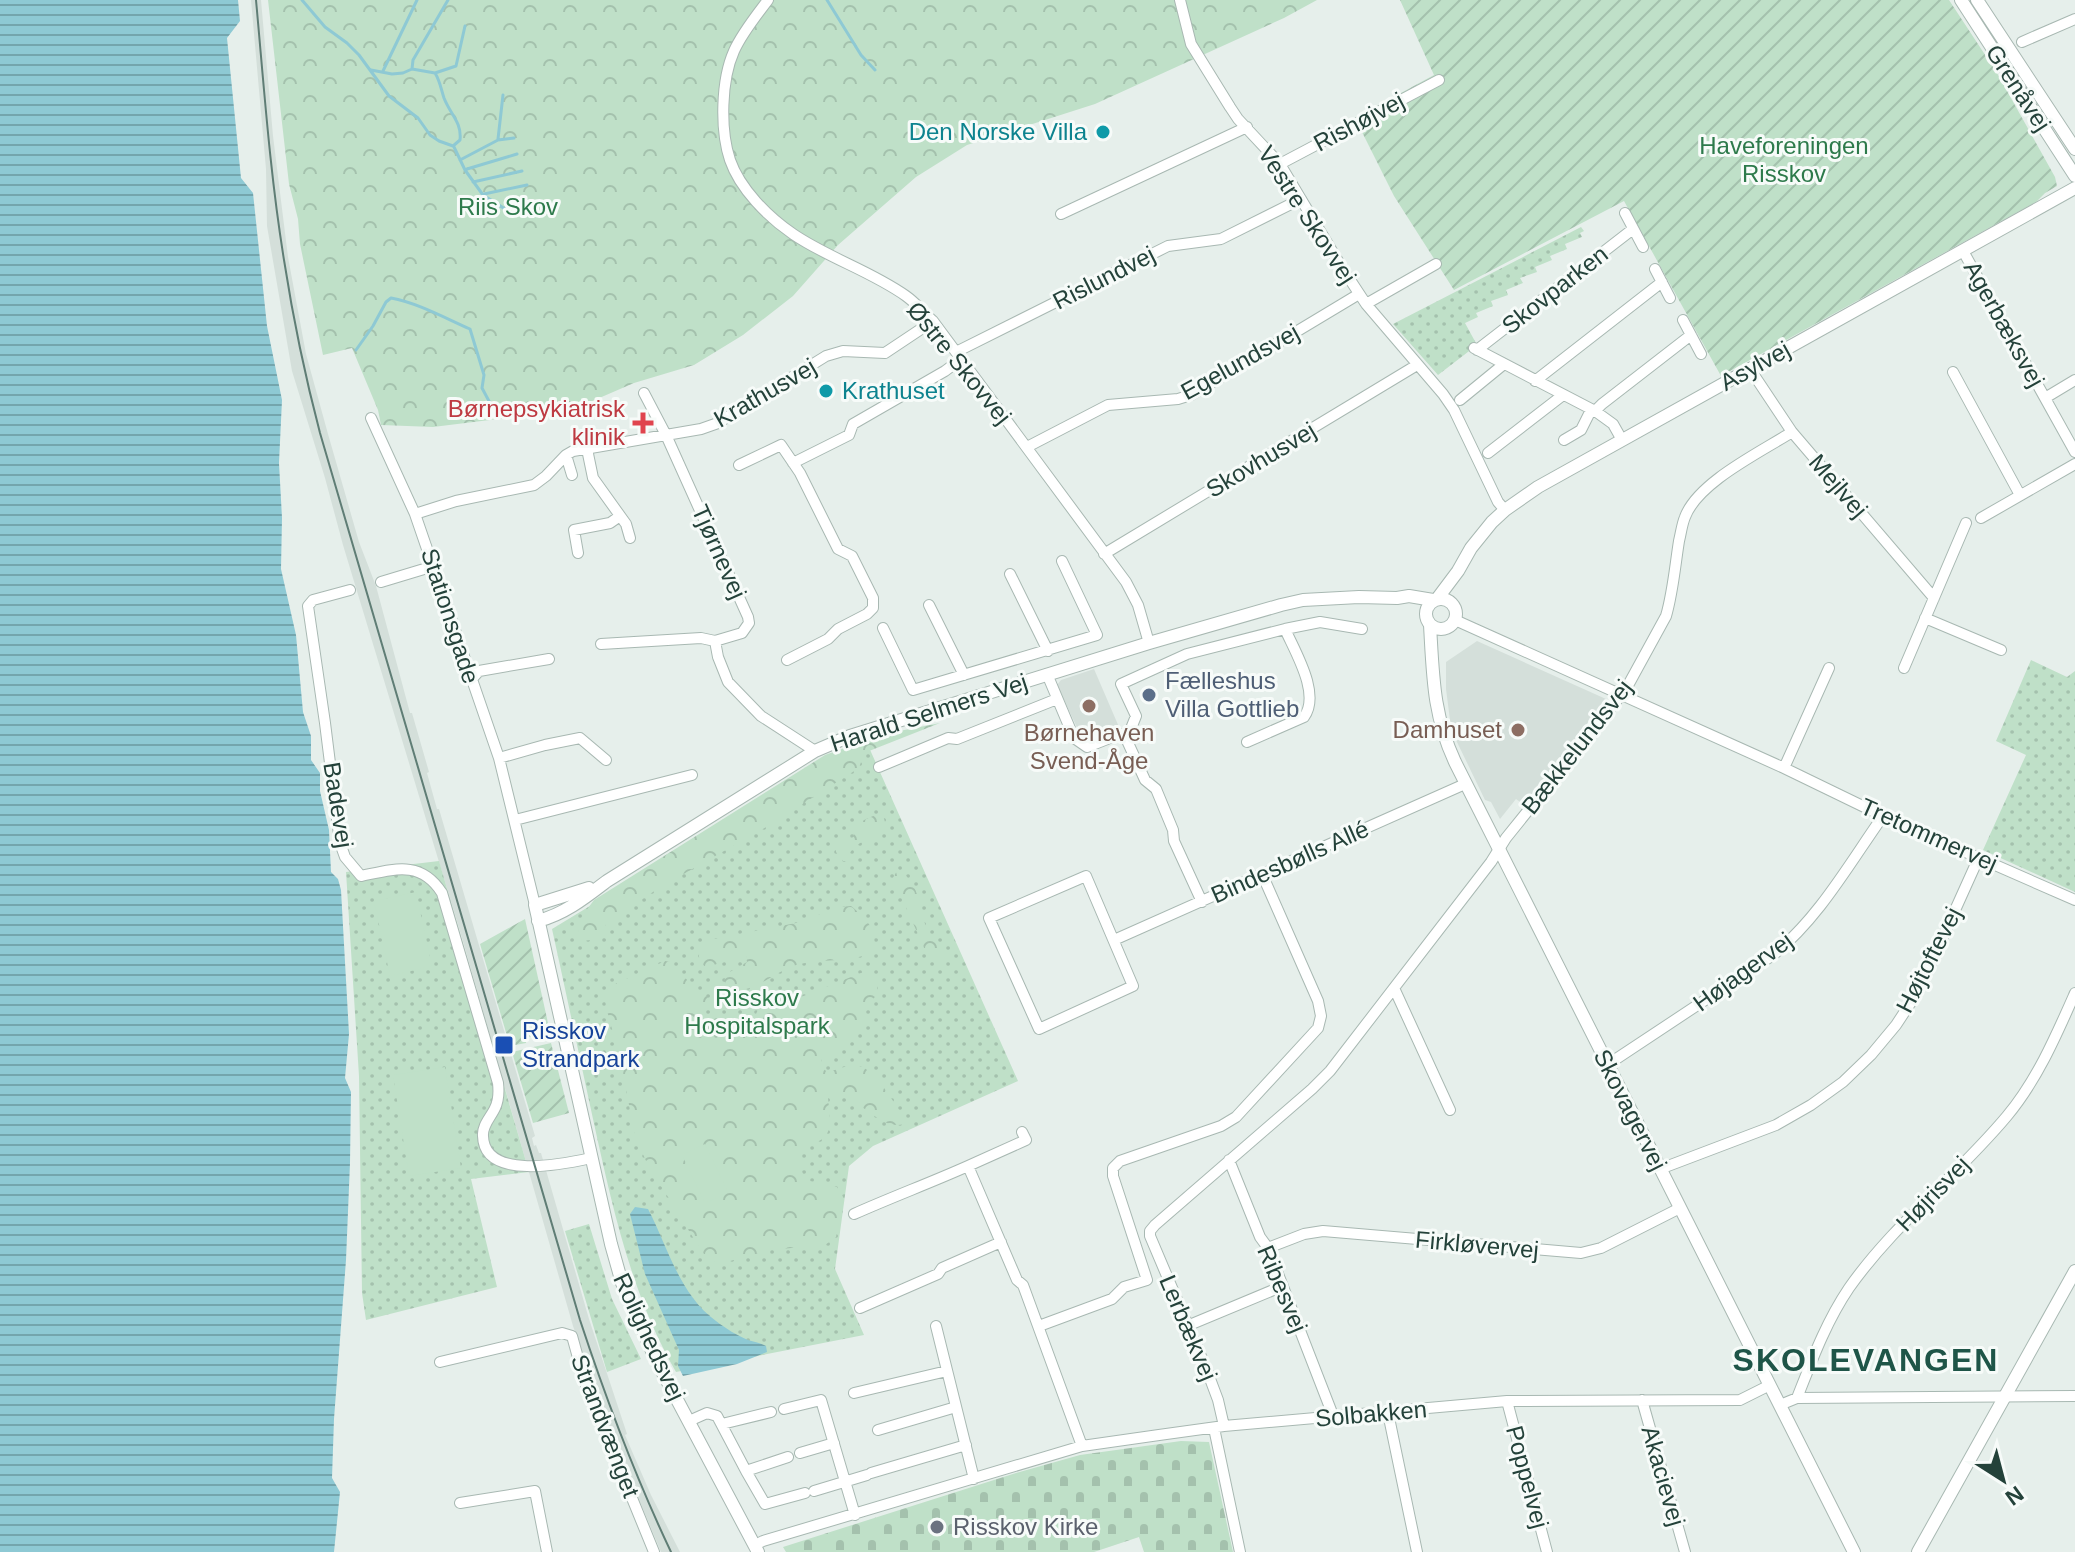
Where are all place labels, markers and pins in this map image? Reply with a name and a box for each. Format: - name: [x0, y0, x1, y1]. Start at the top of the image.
- place label: Den Norske Villa: [909, 118, 1088, 145]
- marker: Den Norske Villa: [1094, 123, 1112, 141]
- place label: Krathuset: [842, 377, 945, 404]
- marker: Krathuset: [817, 382, 835, 400]
- place label: Børnepsykiatrisk klinik: [448, 395, 626, 450]
- marker: Børnepsykiatrisk klinik: [632, 412, 654, 434]
- place label: Fælleshus Villa Gottlieb: [1165, 667, 1299, 722]
- marker: Fælleshus Villa Gottlieb: [1140, 686, 1158, 704]
- marker: Børnehaven Svend-Åge: [1080, 697, 1098, 715]
- place label: Damhuset: [1393, 716, 1502, 743]
- place label: Børnehaven Svend-Åge: [1024, 719, 1154, 774]
- marker: Damhuset: [1509, 721, 1527, 739]
- place label: Risskov Strandpark: [522, 1017, 640, 1072]
- marker: Risskov Strandpark: [493, 1034, 515, 1056]
- place label: Risskov Kirke: [953, 1513, 1098, 1540]
- marker: Risskov Kirke: [928, 1518, 946, 1536]

